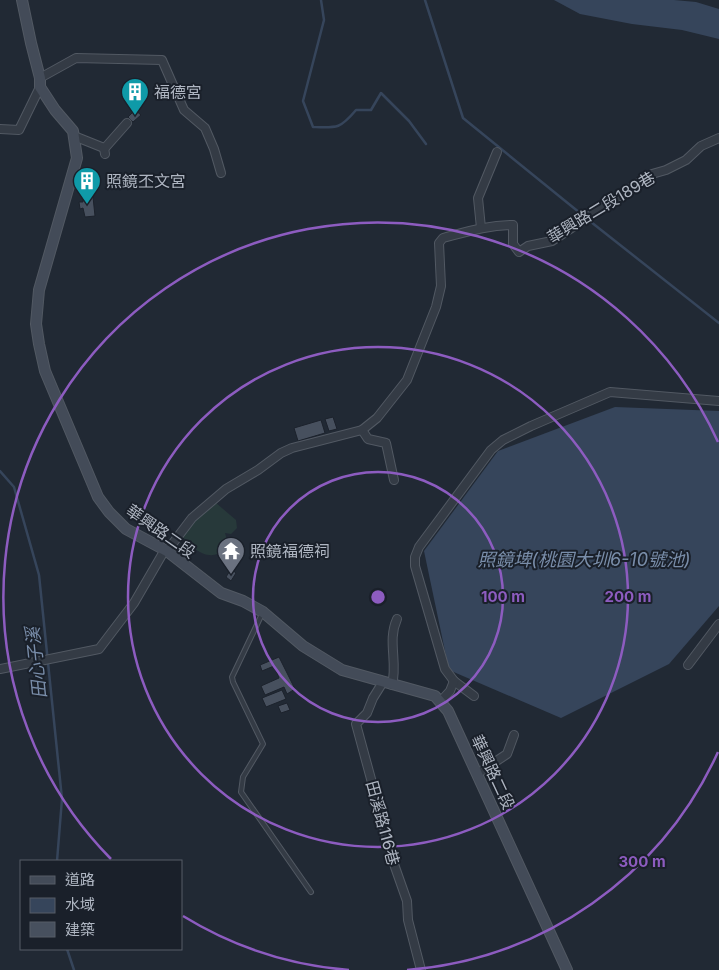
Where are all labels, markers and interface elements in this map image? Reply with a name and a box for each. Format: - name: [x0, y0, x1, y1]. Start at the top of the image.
- building icon: 福德宮: [120, 77, 150, 116]
- place label: 福德宮: [154, 82, 202, 102]
- building icon: 照鏡丕文宮: [72, 166, 102, 205]
- street label: 華興路二段189巷: [543, 167, 659, 247]
- place label: 照鏡丕文宮: [106, 171, 186, 191]
- street label: 華興路二段: [122, 500, 200, 562]
- temple icon: 照鏡福德祠: [216, 536, 246, 575]
- place label: 照鏡福德祠: [250, 541, 330, 561]
- water label: 照鏡埤(桃園大圳6-10號池): [477, 549, 691, 570]
- text: 100 m: [481, 587, 525, 606]
- text: 200 m: [605, 587, 651, 606]
- centre of rings: [369, 588, 387, 606]
- water label: 田心子溪: [21, 623, 50, 700]
- street label: 華興路二段: [467, 732, 519, 812]
- street label: 田溪路116巷: [362, 778, 404, 868]
- text: 300 m: [618, 852, 666, 871]
- legend: [20, 860, 182, 950]
- text: 道路: [65, 870, 95, 889]
- text: 水域: [65, 895, 95, 914]
- text: 建築: [65, 920, 95, 939]

